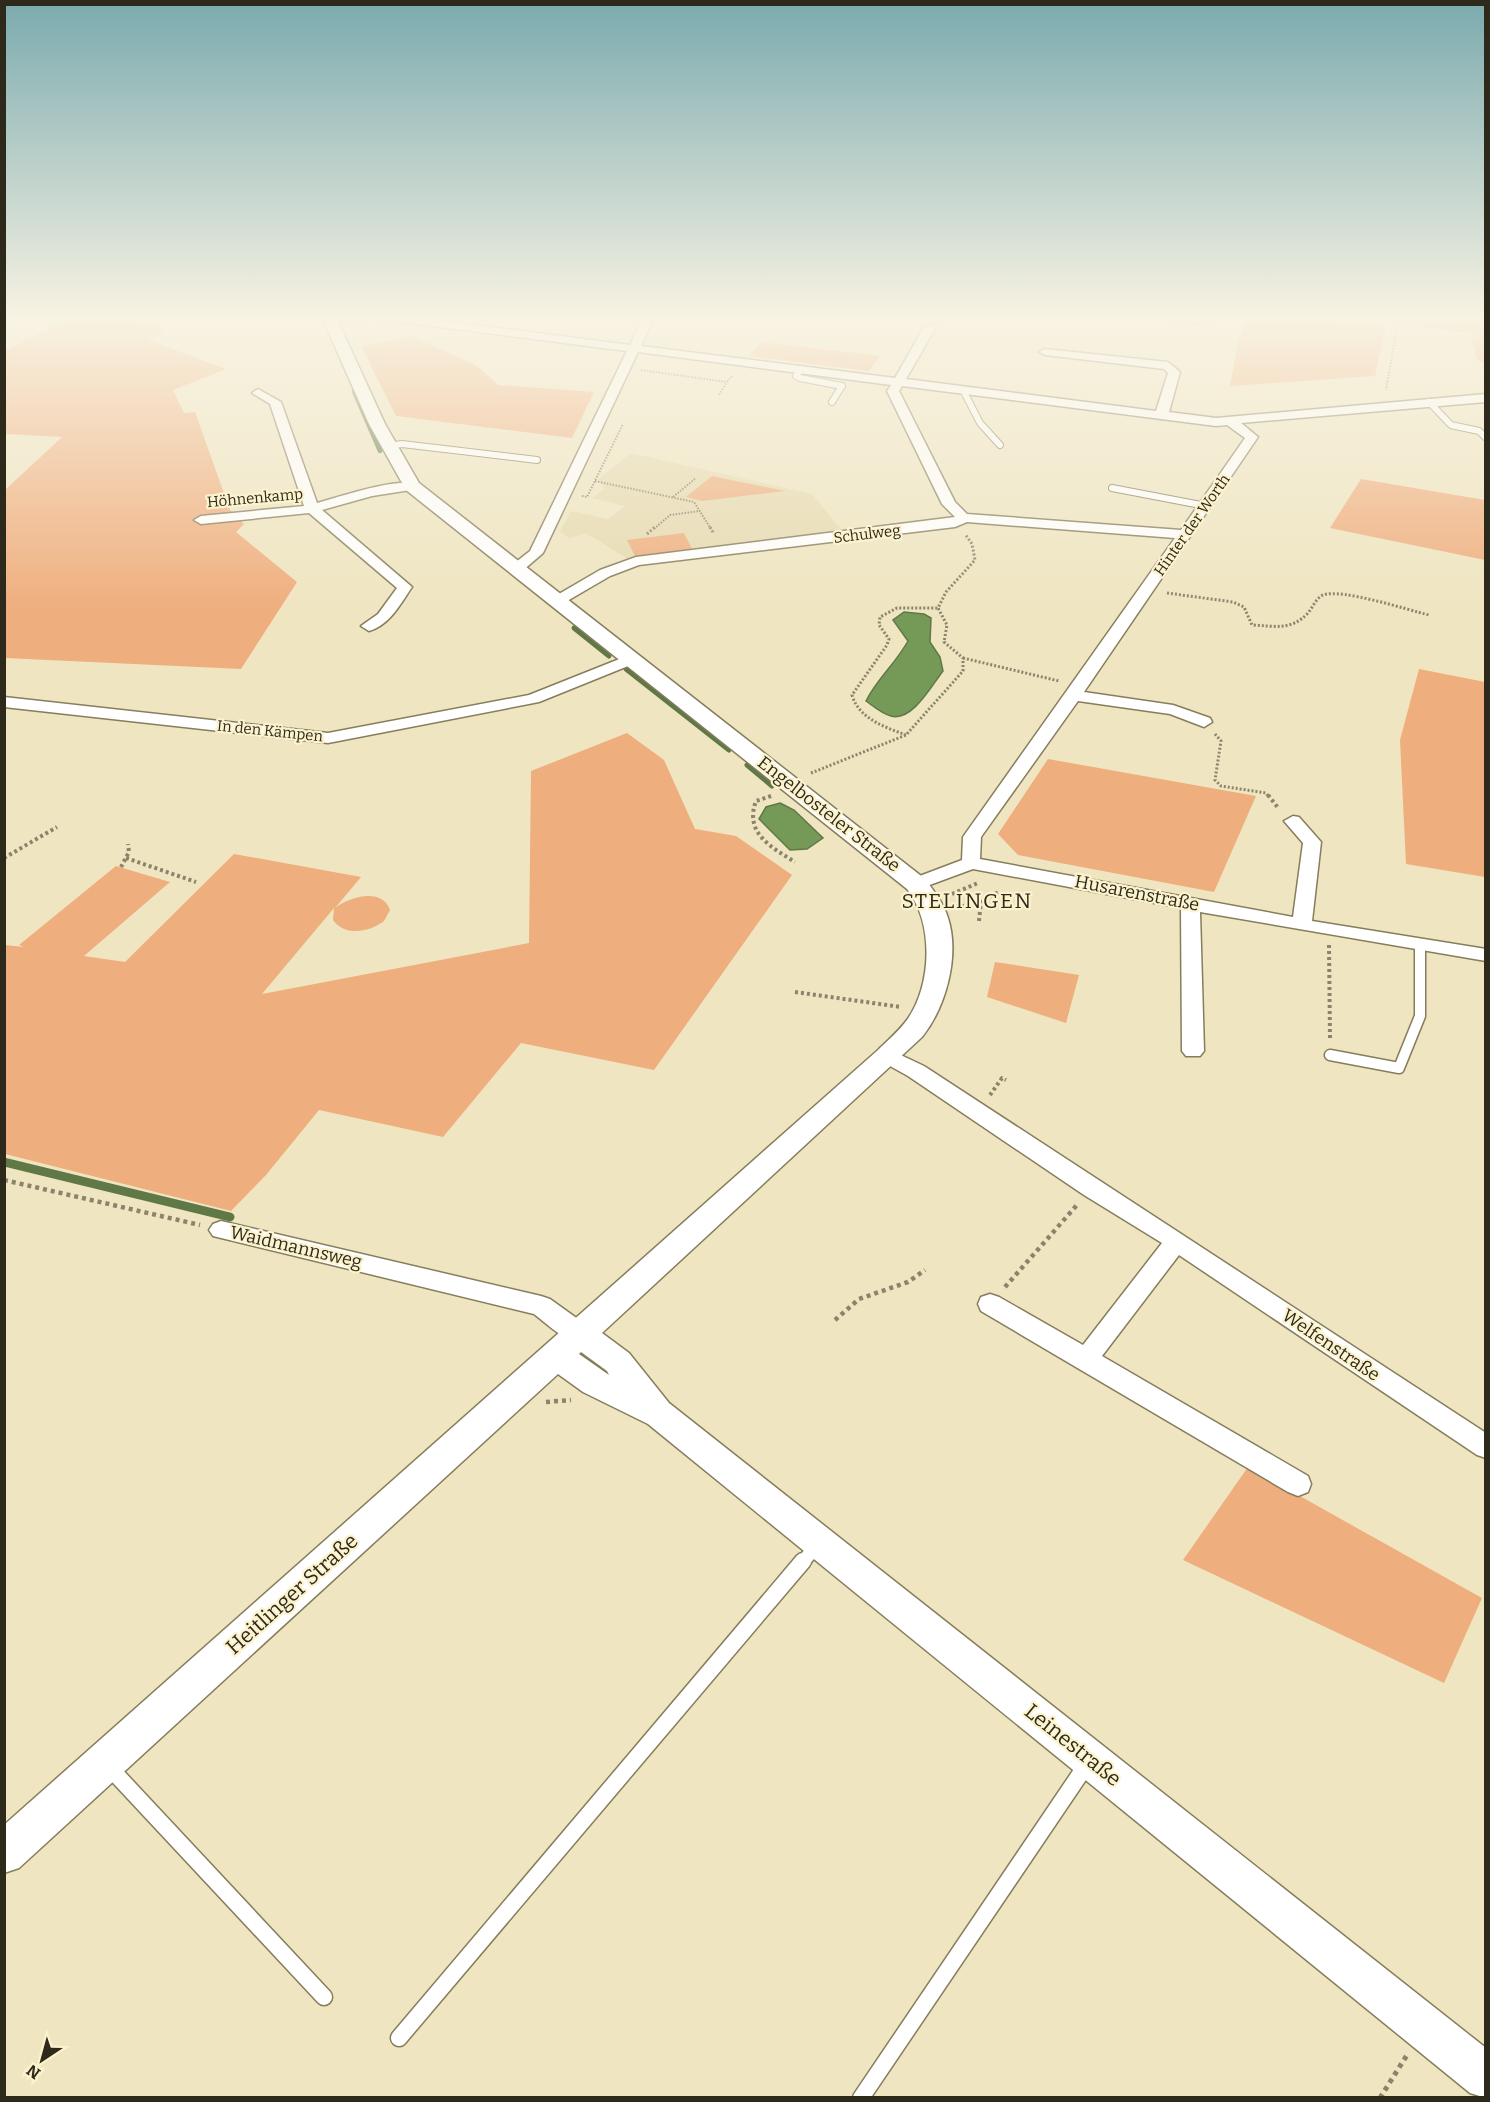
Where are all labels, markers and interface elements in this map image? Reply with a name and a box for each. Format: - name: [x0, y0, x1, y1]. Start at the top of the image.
- street label: Hinter der Worth: [1150, 470, 1234, 579]
- street label: Höhnenkamp: [206, 485, 304, 511]
- street label: Schulweg: [833, 521, 901, 547]
- street label: In den Kämpen: [216, 716, 324, 746]
- street label: Engelbosteler Straße: [753, 751, 905, 877]
- street label: Husarenstraße: [1073, 870, 1201, 916]
- district label: STELINGEN: [901, 888, 1033, 914]
- street label: Waidmannsweg: [228, 1221, 364, 1273]
- street label: Welfenstraße: [1278, 1304, 1384, 1386]
- street label: Heitlinger Straße: [221, 1528, 363, 1660]
- street label: Leinestraße: [1020, 1698, 1126, 1792]
- north arrow: [12, 2030, 72, 2090]
- text: N: [23, 2060, 44, 2083]

